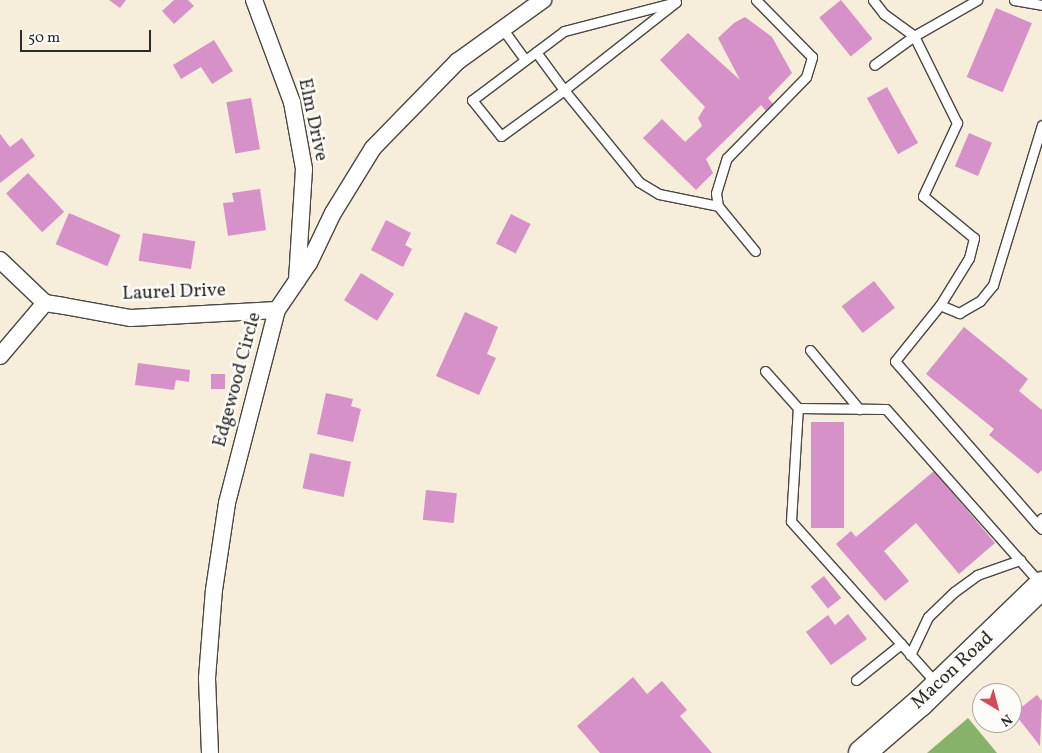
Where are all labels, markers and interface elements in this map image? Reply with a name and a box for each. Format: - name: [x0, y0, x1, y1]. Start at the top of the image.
- scale bar: [22, 20, 154, 52]
- text: 50 m: [28, 28, 60, 49]
- street label: Elm Drive: [292, 76, 332, 164]
- street label: Laurel Drive: [122, 280, 226, 306]
- street label: Edgewood Circle: [209, 310, 267, 450]
- street label: Macon Road: [907, 627, 999, 715]
- north arrow: [972, 683, 1022, 733]
- text: N: [996, 709, 1016, 730]

